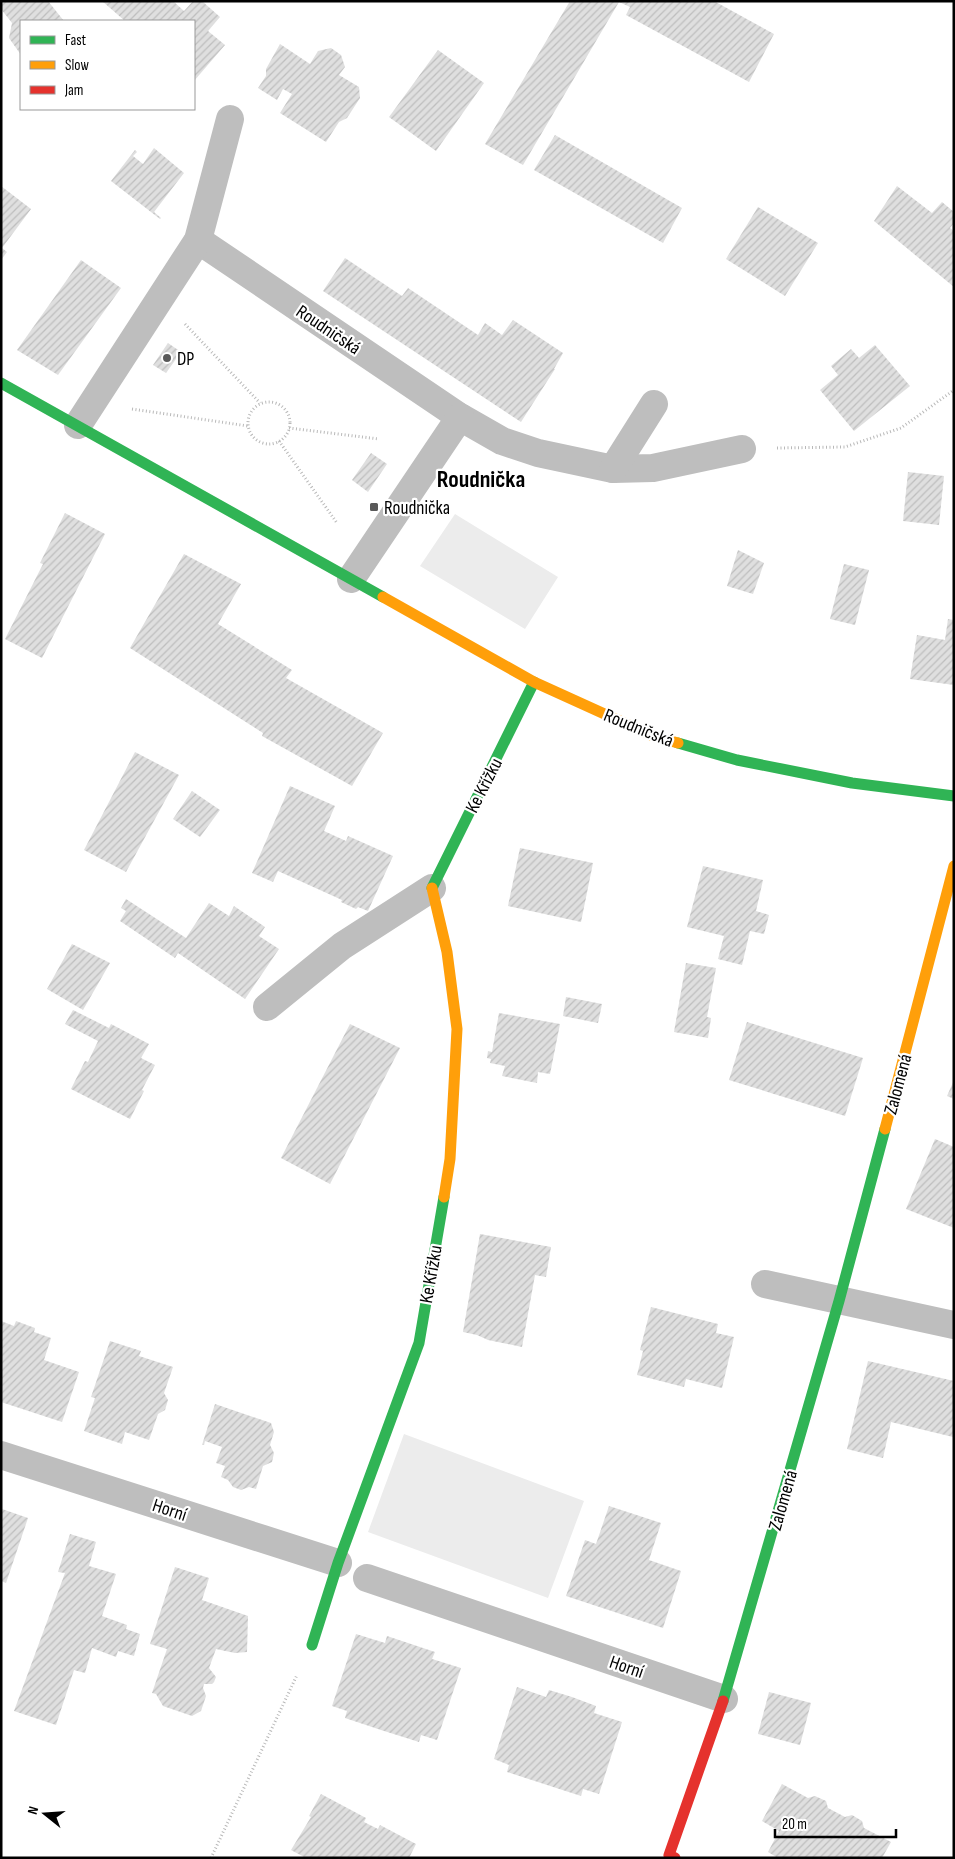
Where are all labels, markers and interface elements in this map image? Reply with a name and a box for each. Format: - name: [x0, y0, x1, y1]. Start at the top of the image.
- legend: [20, 20, 195, 110]
- text: Fast: [65, 31, 87, 50]
- text: Slow: [65, 56, 89, 75]
- text: Jam: [64, 81, 83, 100]
- street label: Roudničská: [291, 300, 365, 360]
- place label: DP: [177, 348, 194, 371]
- marker: DP: [161, 352, 173, 364]
- district label: Roudnička: [437, 465, 525, 494]
- place label: Roudnička: [384, 497, 450, 520]
- marker: Roudnička: [368, 501, 380, 513]
- street label: Roudničská: [600, 704, 677, 753]
- street label: Ke Křížku: [461, 754, 508, 817]
- street label: Zalomená: [879, 1052, 918, 1117]
- street label: Ke Křížku: [415, 1243, 448, 1305]
- street label: Zalomená: [764, 1468, 803, 1533]
- street label: Horní: [150, 1494, 190, 1527]
- street label: Horní: [606, 1651, 647, 1684]
- north arrow: [20, 1789, 70, 1839]
- text: N: [24, 1804, 42, 1816]
- scale bar: [775, 1806, 896, 1838]
- text: 20 m: [782, 1815, 807, 1834]

